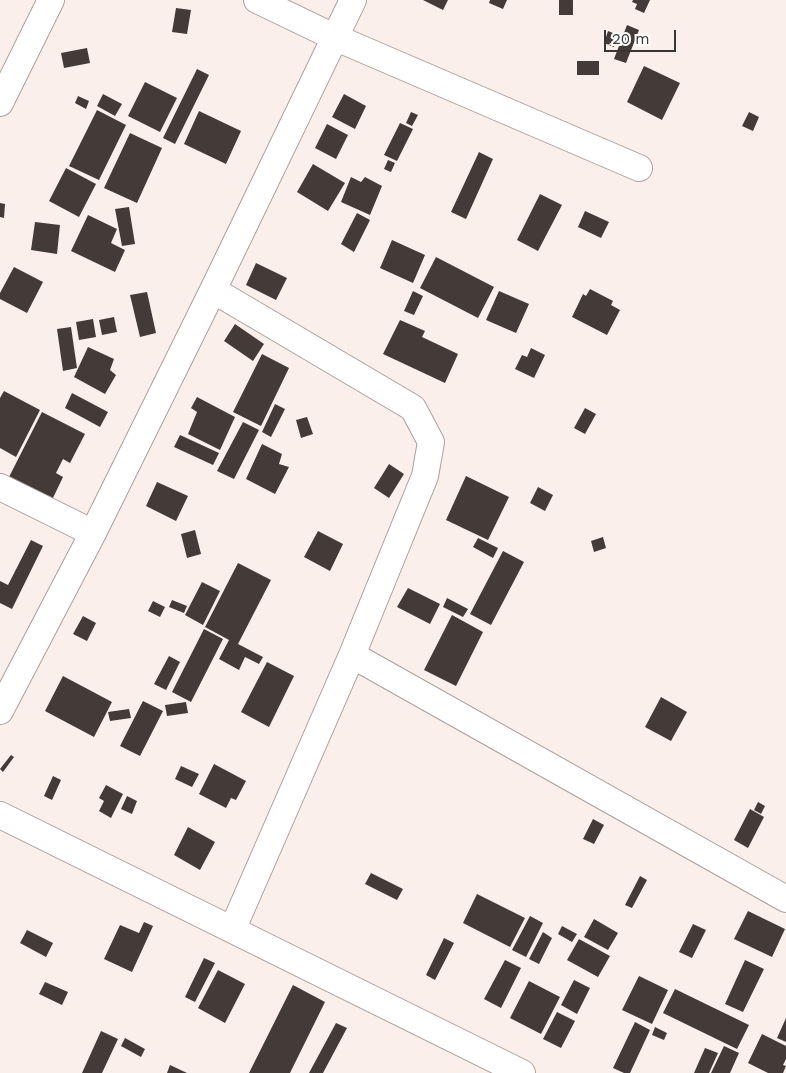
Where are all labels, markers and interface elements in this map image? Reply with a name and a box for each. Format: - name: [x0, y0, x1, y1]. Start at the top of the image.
- scale bar: [606, 20, 678, 52]
- text: 20 m: [612, 30, 650, 48]

